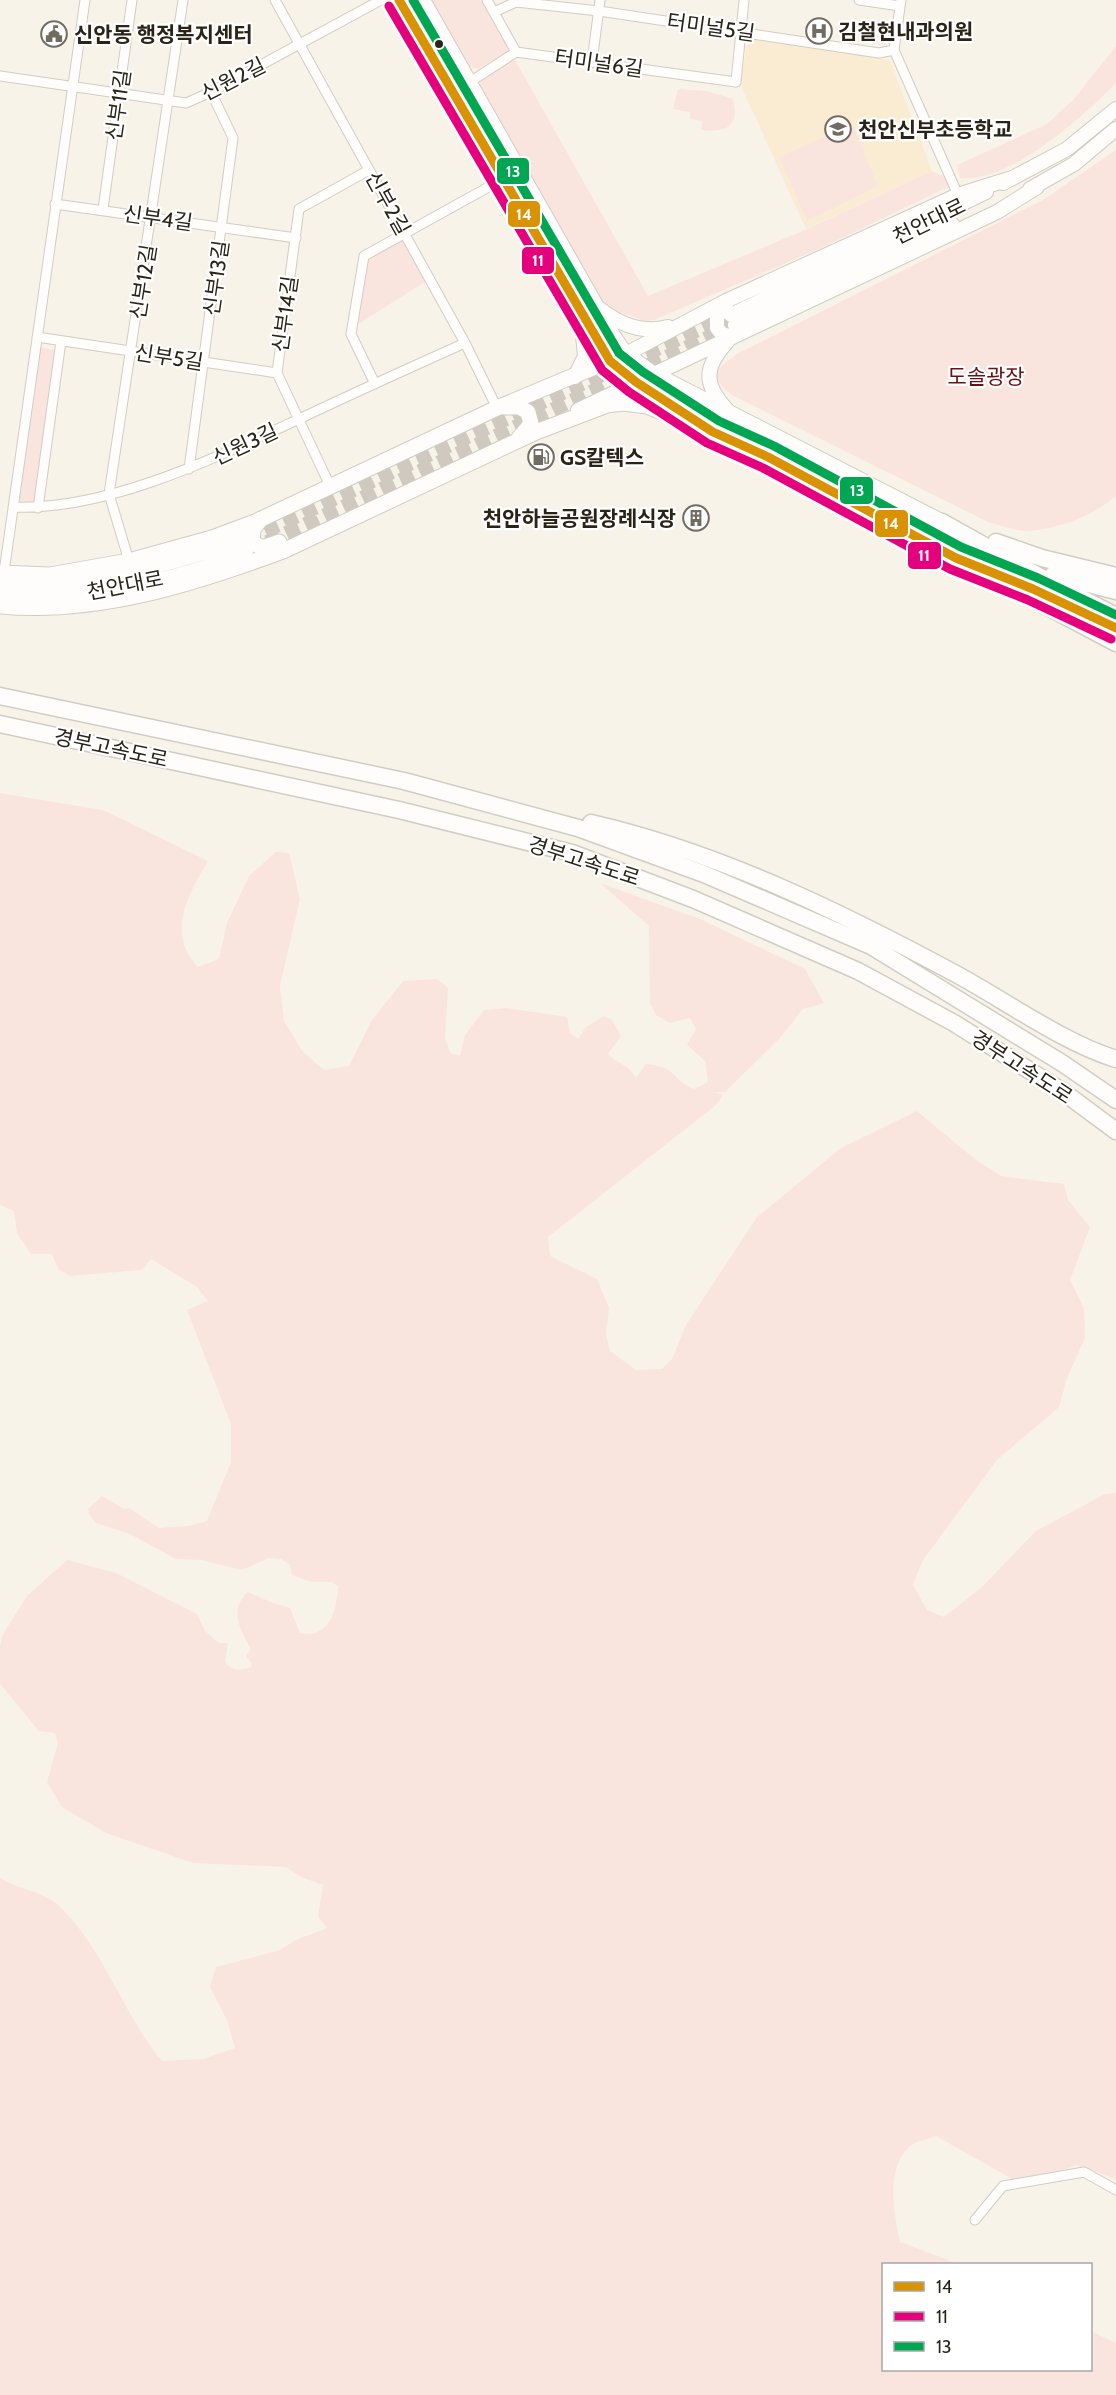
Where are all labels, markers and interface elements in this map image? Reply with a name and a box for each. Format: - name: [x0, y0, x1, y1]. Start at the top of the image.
- street label: 터미널5길: [665, 8, 757, 46]
- hospital icon: 김철현내과의원: [804, 16, 834, 46]
- public building icon: 신안동 행정복지센터: [39, 19, 69, 49]
- place label: 김철현내과의원: [838, 19, 973, 44]
- place label: 신안동 행정복지센터: [74, 22, 253, 47]
- unlabelled marker: [433, 38, 445, 50]
- street label: 터미널6길: [553, 44, 645, 82]
- street label: 신원2길: [197, 52, 269, 106]
- street label: 신부11길: [101, 68, 135, 142]
- school or university icon: 천안신부초등학교: [823, 114, 853, 144]
- place label: 천안신부초등학교: [858, 117, 1013, 142]
- line badge: 13: [496, 157, 530, 185]
- text: 13: [506, 162, 520, 181]
- street label: 신부2길: [360, 167, 416, 239]
- street label: 천안대로: [889, 193, 969, 249]
- line badge: 14: [507, 200, 541, 228]
- street label: 신부4길: [122, 201, 194, 235]
- text: 14: [516, 205, 532, 224]
- street label: 신부13길: [198, 239, 234, 317]
- street label: 신부12길: [125, 243, 161, 321]
- line badge: 11: [521, 246, 555, 275]
- text: 11: [532, 251, 544, 270]
- street label: 신부14길: [267, 274, 303, 354]
- street label: 신부5길: [133, 339, 205, 375]
- park label: 도솔광장: [947, 364, 1025, 389]
- street label: 신원3길: [208, 418, 282, 470]
- fuel station icon: GS칼텍스: [526, 442, 556, 472]
- place label: GS칼텍스: [560, 445, 644, 470]
- line badge: 13: [839, 476, 874, 505]
- text: 13: [850, 481, 864, 500]
- building icon: 천안하늘공원장례식장: [681, 503, 711, 533]
- place label: 천안하늘공원장례식장: [483, 506, 676, 531]
- line badge: 14: [874, 509, 909, 538]
- text: 14: [883, 514, 899, 533]
- line badge: 11: [907, 541, 942, 570]
- text: 11: [918, 546, 930, 565]
- street label: 천안대로: [85, 565, 165, 605]
- street label: 경부고속도로: [52, 724, 170, 772]
- street label: 경부고속도로: [525, 831, 643, 891]
- street label: 경부고속도로: [967, 1025, 1077, 1109]
- legend: [882, 2263, 1092, 2371]
- text: 14: [936, 2276, 952, 2298]
- text: 11: [936, 2306, 948, 2328]
- text: 13: [936, 2336, 952, 2358]

